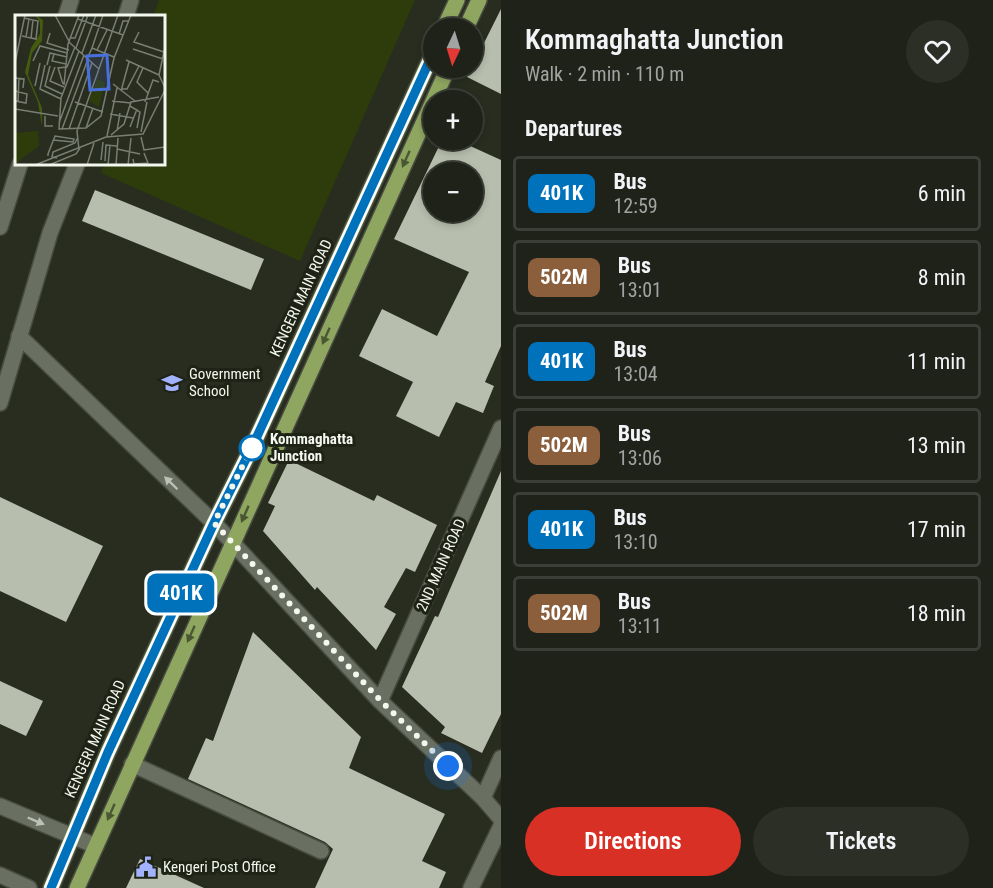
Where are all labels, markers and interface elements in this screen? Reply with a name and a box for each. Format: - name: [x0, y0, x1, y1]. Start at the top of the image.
- inset map: [15, 15, 165, 165]
- north arrow: [423, 18, 483, 78]
- map controls: [423, 18, 483, 222]
- button: heart: [906, 20, 969, 83]
- text: Kommaghatta Junction: [525, 23, 784, 56]
- text: Walk · 2 min · 110 m: [525, 62, 684, 86]
- button: +: [423, 90, 483, 150]
- text: Departures: [525, 116, 622, 141]
- one-way arrow: [401, 150, 411, 168]
- button: −: [423, 162, 483, 222]
- text: Bus: [613, 169, 647, 194]
- text: 401K: [540, 181, 583, 205]
- text: 6 min: [918, 181, 966, 206]
- text: 12:59: [613, 194, 658, 218]
- street label: KENGERI MAIN ROAD: [266, 237, 336, 359]
- text: Bus: [618, 253, 651, 278]
- text: 502M: [540, 265, 588, 289]
- text: 8 min: [918, 265, 966, 290]
- text: 13:01: [618, 278, 662, 302]
- one-way arrow: [321, 328, 330, 345]
- text: Bus: [613, 337, 647, 362]
- text: 401K: [540, 349, 583, 373]
- text: 11 min: [907, 349, 966, 374]
- text: 13:04: [613, 362, 658, 386]
- place label: Government School: [189, 365, 261, 400]
- school or university icon: Government School: [160, 371, 184, 395]
- text: Bus: [618, 421, 651, 446]
- place label: Kommaghatta Junction: [270, 430, 353, 465]
- text: 502M: [540, 433, 588, 457]
- text: 13 min: [907, 433, 966, 458]
- marker: Kommaghatta Junction: [239, 435, 265, 461]
- text: 13:06: [618, 446, 662, 470]
- one-way arrow: [164, 476, 179, 490]
- one-way arrow: [240, 505, 249, 523]
- text: Bus: [613, 505, 647, 530]
- street label: 2ND MAIN ROAD: [413, 516, 469, 614]
- text: 401K: [540, 517, 583, 541]
- text: 17 min: [907, 517, 966, 542]
- text: 13:10: [613, 530, 658, 554]
- line badge: 401K: [139, 574, 223, 612]
- text: 401K: [159, 581, 203, 605]
- text: Bus: [618, 589, 651, 614]
- text: 502M: [540, 601, 588, 625]
- text: 18 min: [907, 601, 966, 626]
- text: 13:11: [618, 614, 662, 638]
- one-way arrow: [186, 626, 195, 643]
- street label: KENGERI MAIN ROAD: [61, 677, 129, 801]
- your location: [433, 751, 463, 781]
- one-way arrow: [106, 804, 115, 821]
- button: Directions: [525, 807, 741, 876]
- button: Tickets: [753, 807, 969, 876]
- one-way arrow: [27, 817, 45, 826]
- public building icon: Kengeri Post Office: [134, 855, 158, 879]
- place label: Kengeri Post Office: [163, 858, 276, 876]

